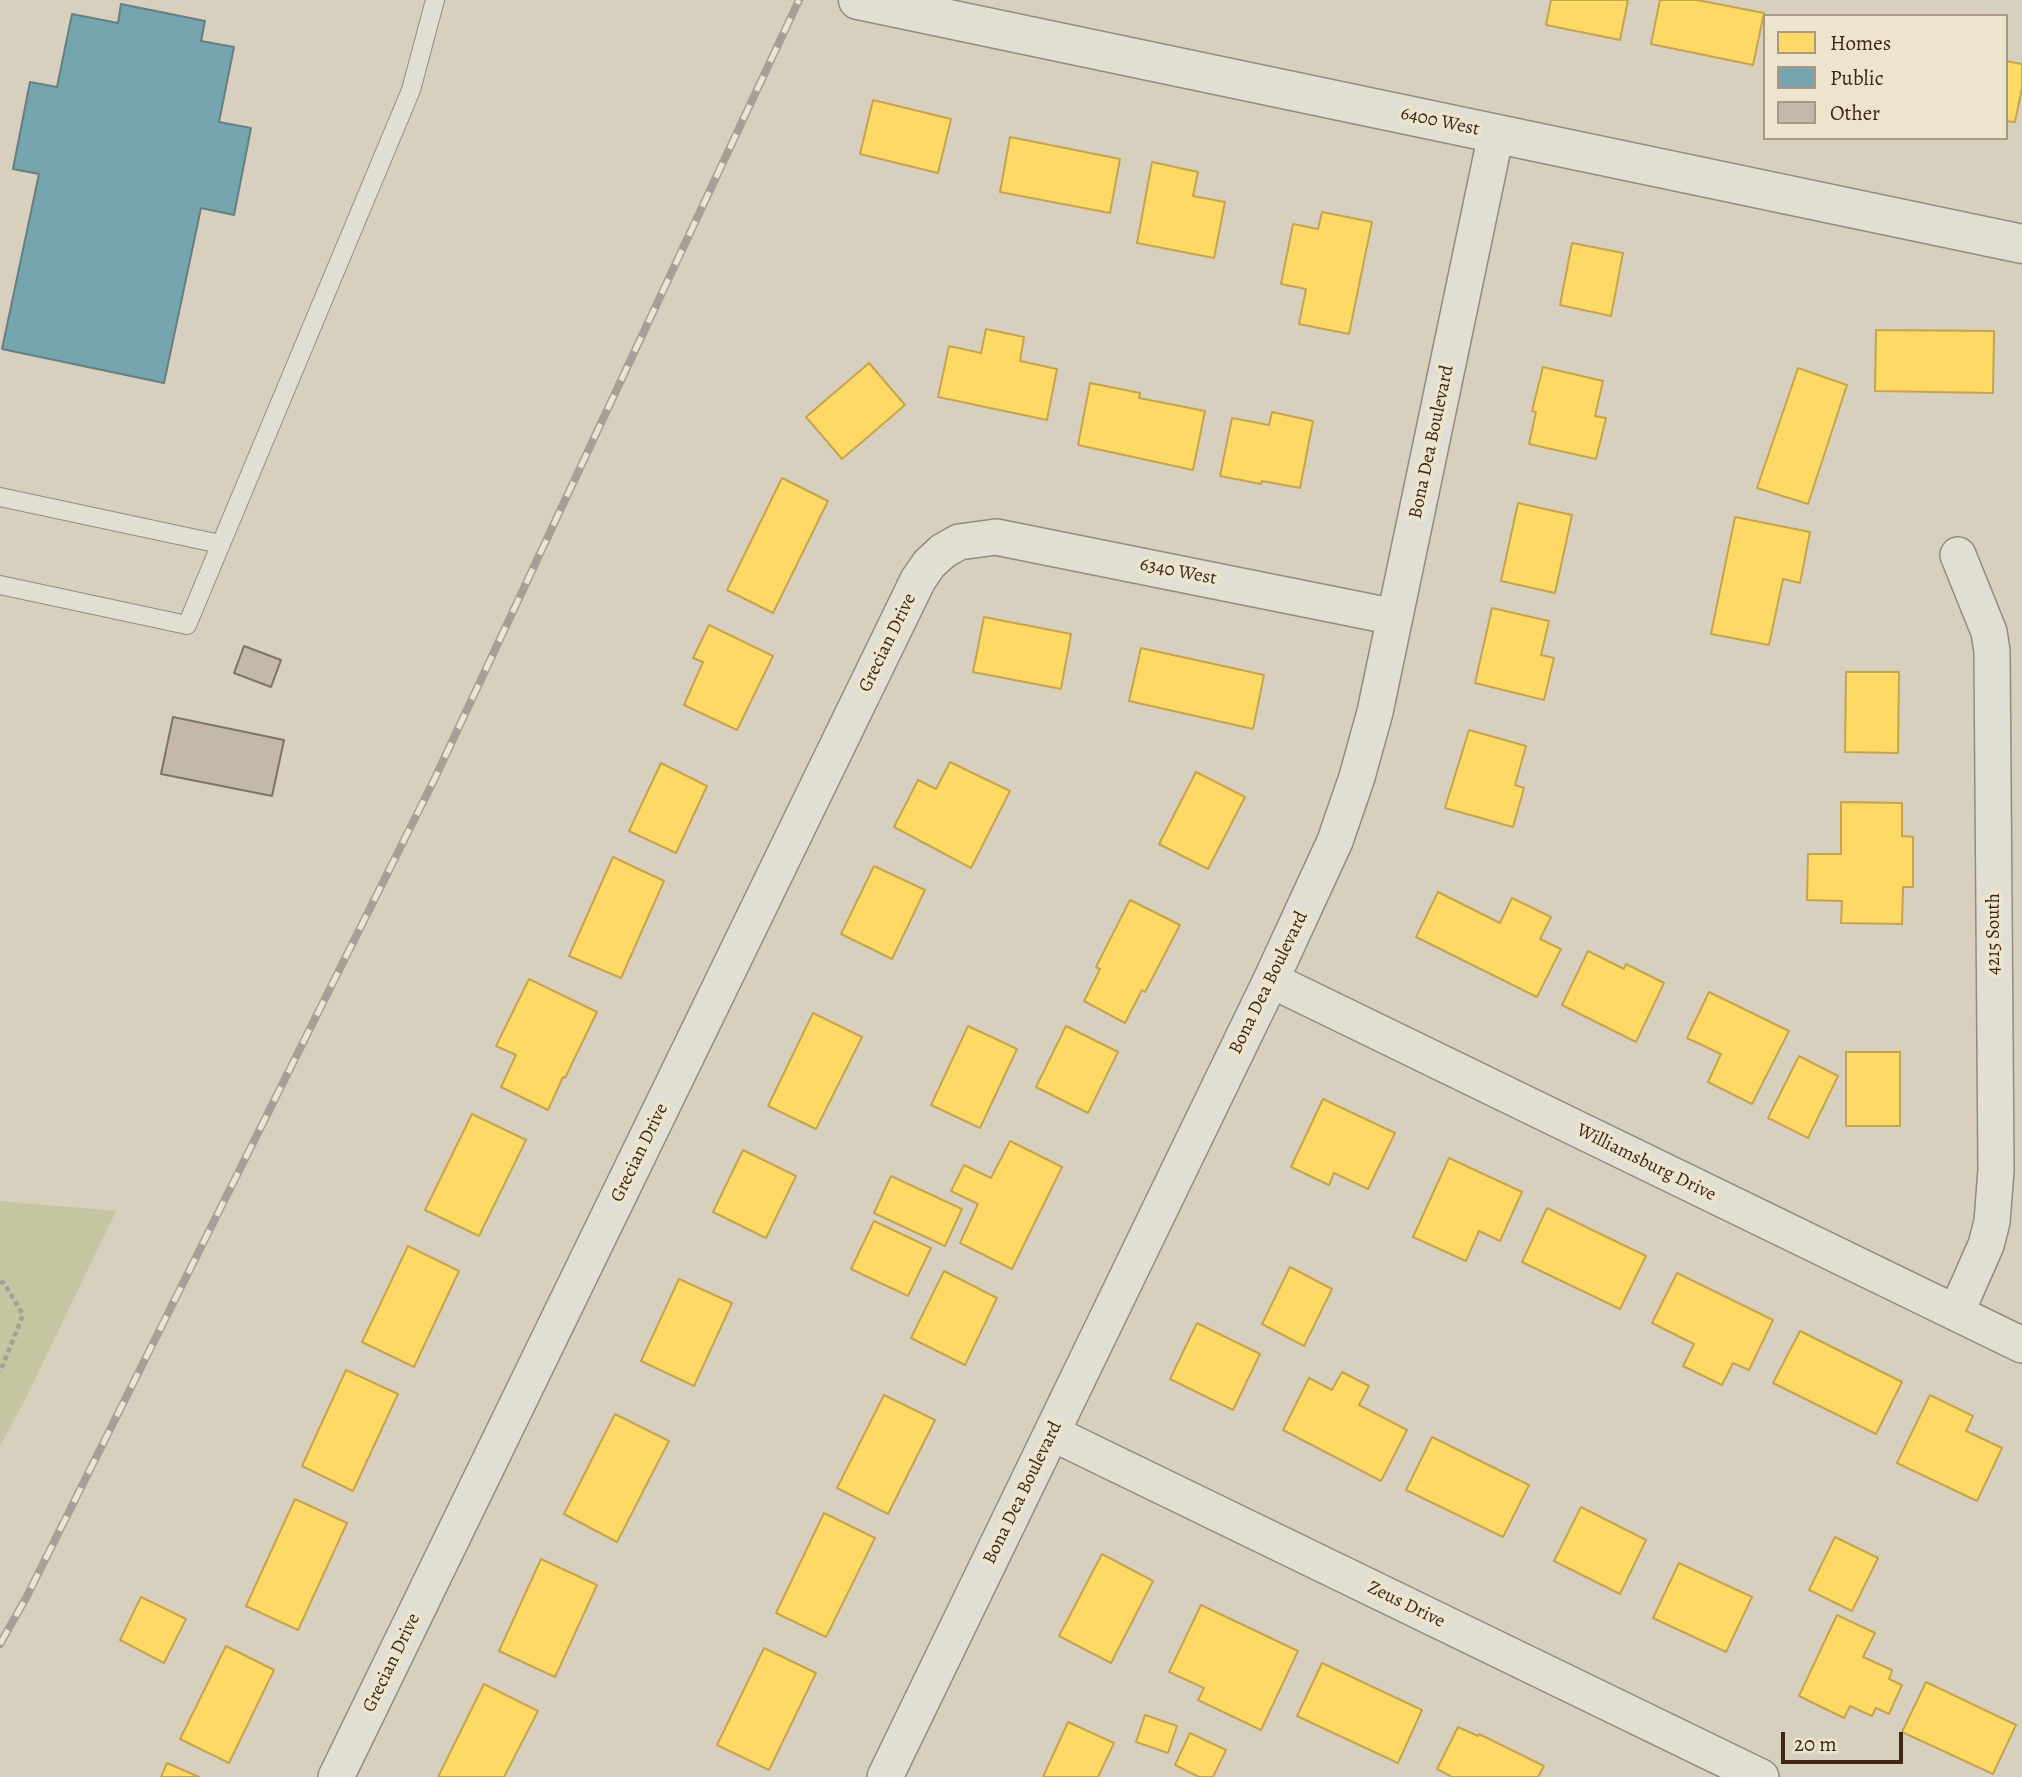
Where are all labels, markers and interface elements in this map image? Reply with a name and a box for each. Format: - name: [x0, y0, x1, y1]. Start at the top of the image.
- legend: [1763, 14, 2008, 140]
- text: Homes: [1830, 29, 1891, 57]
- text: Public: [1830, 64, 1884, 92]
- text: Other: [1830, 99, 1880, 127]
- street label: 6400 West: [1398, 103, 1482, 141]
- street label: Bona Dea Boulevard: [1405, 363, 1459, 521]
- street label: 6340 West: [1138, 553, 1218, 591]
- street label: Grecian Drive: [854, 590, 922, 696]
- street label: 4215 South: [1983, 893, 2005, 975]
- street label: Bona Dea Boulevard: [1224, 908, 1314, 1058]
- street label: Grecian Drive: [606, 1100, 674, 1206]
- street label: Williamsburg Drive: [1573, 1119, 1719, 1207]
- street label: Bona Dea Boulevard: [978, 1418, 1068, 1568]
- street label: Zeus Drive: [1364, 1577, 1448, 1633]
- street label: Grecian Drive: [358, 1610, 426, 1716]
- scale bar: [1784, 1718, 1906, 1762]
- text: 20 m: [1794, 1730, 1837, 1758]

